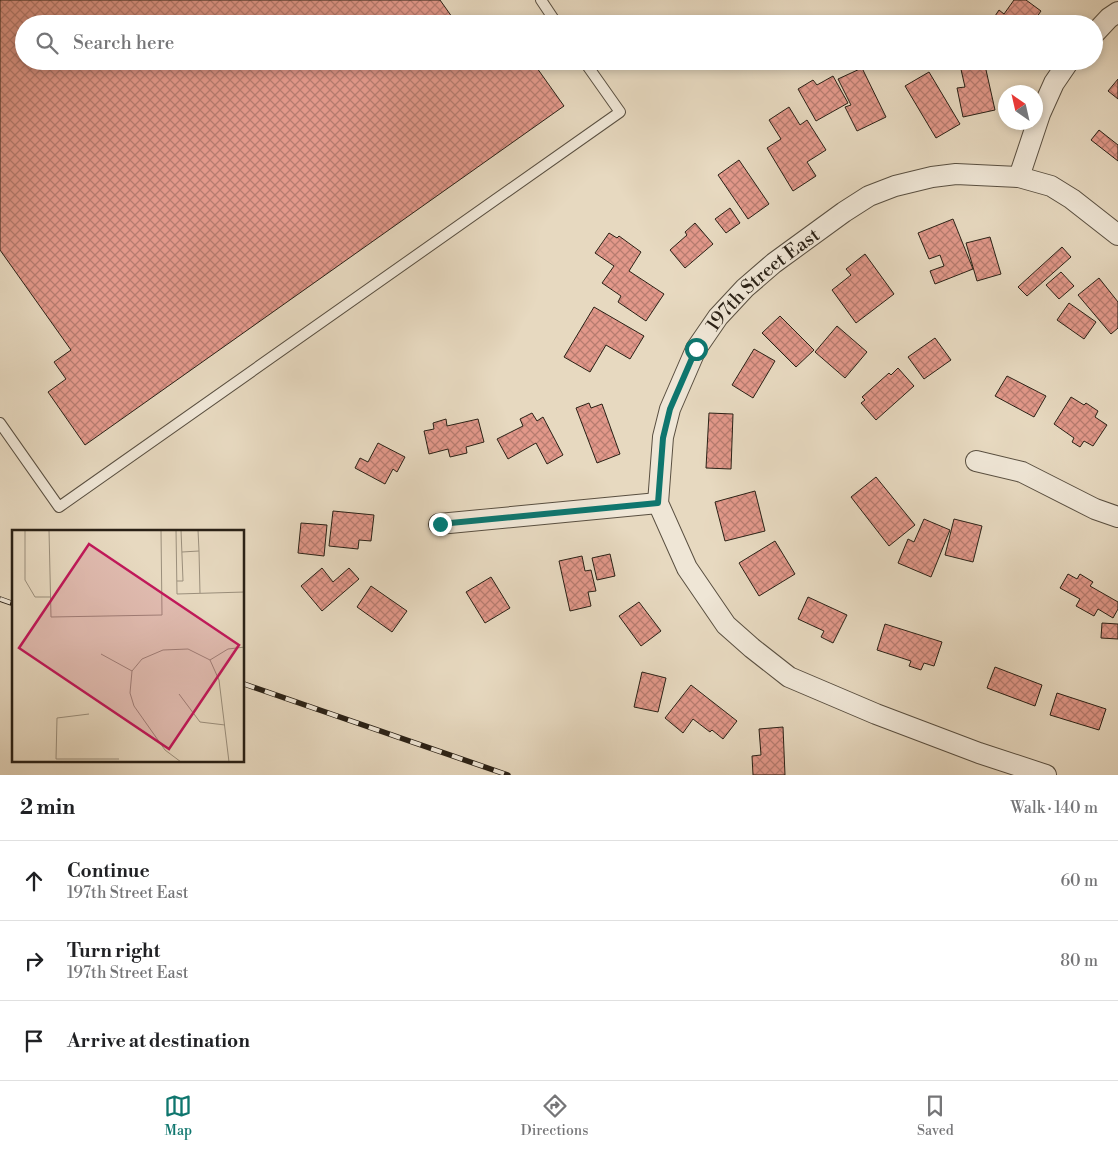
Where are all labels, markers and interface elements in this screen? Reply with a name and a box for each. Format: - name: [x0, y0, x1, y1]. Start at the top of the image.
- search box: [15, 15, 1103, 70]
- icon: search: [33, 29, 61, 57]
- text: Search here: [73, 31, 174, 55]
- north arrow: [998, 85, 1043, 130]
- street label: 197th Street East: [701, 223, 825, 336]
- route start: [685, 338, 708, 361]
- route end: [429, 513, 452, 536]
- inset map: [12, 530, 245, 762]
- text: 2 min: [20, 795, 75, 821]
- text: Walk · 140 m: [1010, 798, 1098, 818]
- text: Continue: [67, 859, 150, 883]
- icon: ahead: [20, 867, 48, 895]
- text: 60 m: [1060, 871, 1098, 891]
- text: 197th Street East: [67, 883, 188, 903]
- text: Turn right: [67, 939, 160, 963]
- icon: right: [20, 947, 48, 975]
- text: 80 m: [1060, 951, 1098, 971]
- text: 197th Street East: [67, 963, 188, 983]
- icon: arrive: [20, 1027, 48, 1055]
- text: Arrive at destination: [67, 1029, 250, 1053]
- tab: Map: [164, 1092, 192, 1140]
- tab: Directions: [521, 1092, 588, 1140]
- tab: Saved: [917, 1092, 954, 1140]

